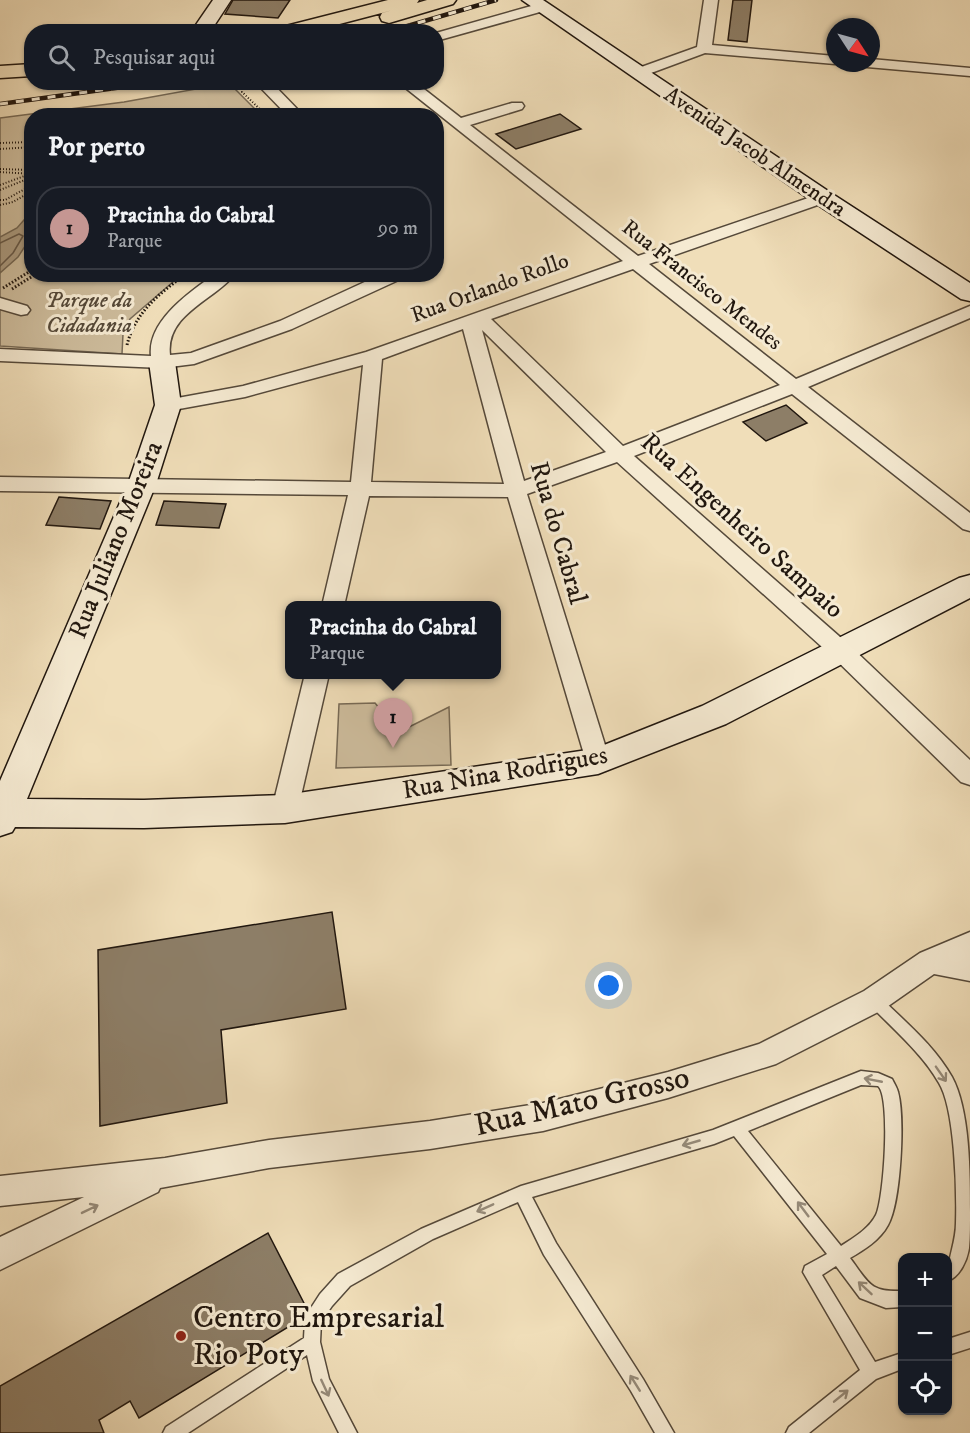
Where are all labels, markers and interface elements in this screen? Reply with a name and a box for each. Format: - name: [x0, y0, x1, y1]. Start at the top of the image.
- north arrow: [826, 18, 880, 72]
- search box: [24, 24, 444, 90]
- icon: search: [45, 41, 78, 74]
- text: Pesquisar aqui: [93, 44, 215, 71]
- street label: Avenida Jacob Almendra: [659, 81, 852, 223]
- text: Por perto: [48, 131, 145, 164]
- text: Pracinha do Cabral: [107, 202, 274, 229]
- street label: Rua Francisco Mendes: [617, 214, 787, 356]
- text: 1: [66, 216, 73, 241]
- text: 90 m: [378, 216, 418, 241]
- text: Parque: [107, 229, 162, 254]
- street label: Rua Orlando Rollo: [408, 247, 572, 329]
- park label: Parque da Cidadania: [46, 287, 132, 339]
- street label: Rua Engenheiro Sampaio: [634, 426, 850, 626]
- street label: Rua Juliano Moreira: [61, 436, 171, 644]
- street label: Rua do Cabral: [522, 458, 594, 608]
- popup: [285, 601, 501, 679]
- text: Pracinha do Cabral: [309, 614, 477, 641]
- text: Parque: [309, 641, 365, 666]
- pin: 1: [374, 698, 412, 748]
- street label: Rua Nina Rodrigues: [400, 739, 610, 807]
- your location: [594, 971, 623, 1000]
- street label: Rua Mato Grosso: [471, 1058, 693, 1146]
- one-way arrow: [935, 1066, 947, 1082]
- one-way arrow: [864, 1074, 883, 1085]
- one-way arrow: [682, 1138, 701, 1150]
- one-way arrow: [797, 1201, 810, 1217]
- one-way arrow: [80, 1203, 98, 1214]
- one-way arrow: [477, 1203, 495, 1214]
- map controls: [898, 1253, 952, 1415]
- button: +: [898, 1253, 952, 1307]
- one-way arrow: [857, 1281, 872, 1295]
- place label: Centro Empresarial Rio Poty: [193, 1298, 444, 1375]
- button: −: [898, 1307, 952, 1361]
- marker: Centro Empresarial Rio Poty: [174, 1329, 188, 1343]
- button: locate: [898, 1361, 952, 1415]
- one-way arrow: [629, 1374, 642, 1391]
- one-way arrow: [319, 1378, 331, 1396]
- one-way arrow: [833, 1390, 849, 1403]

